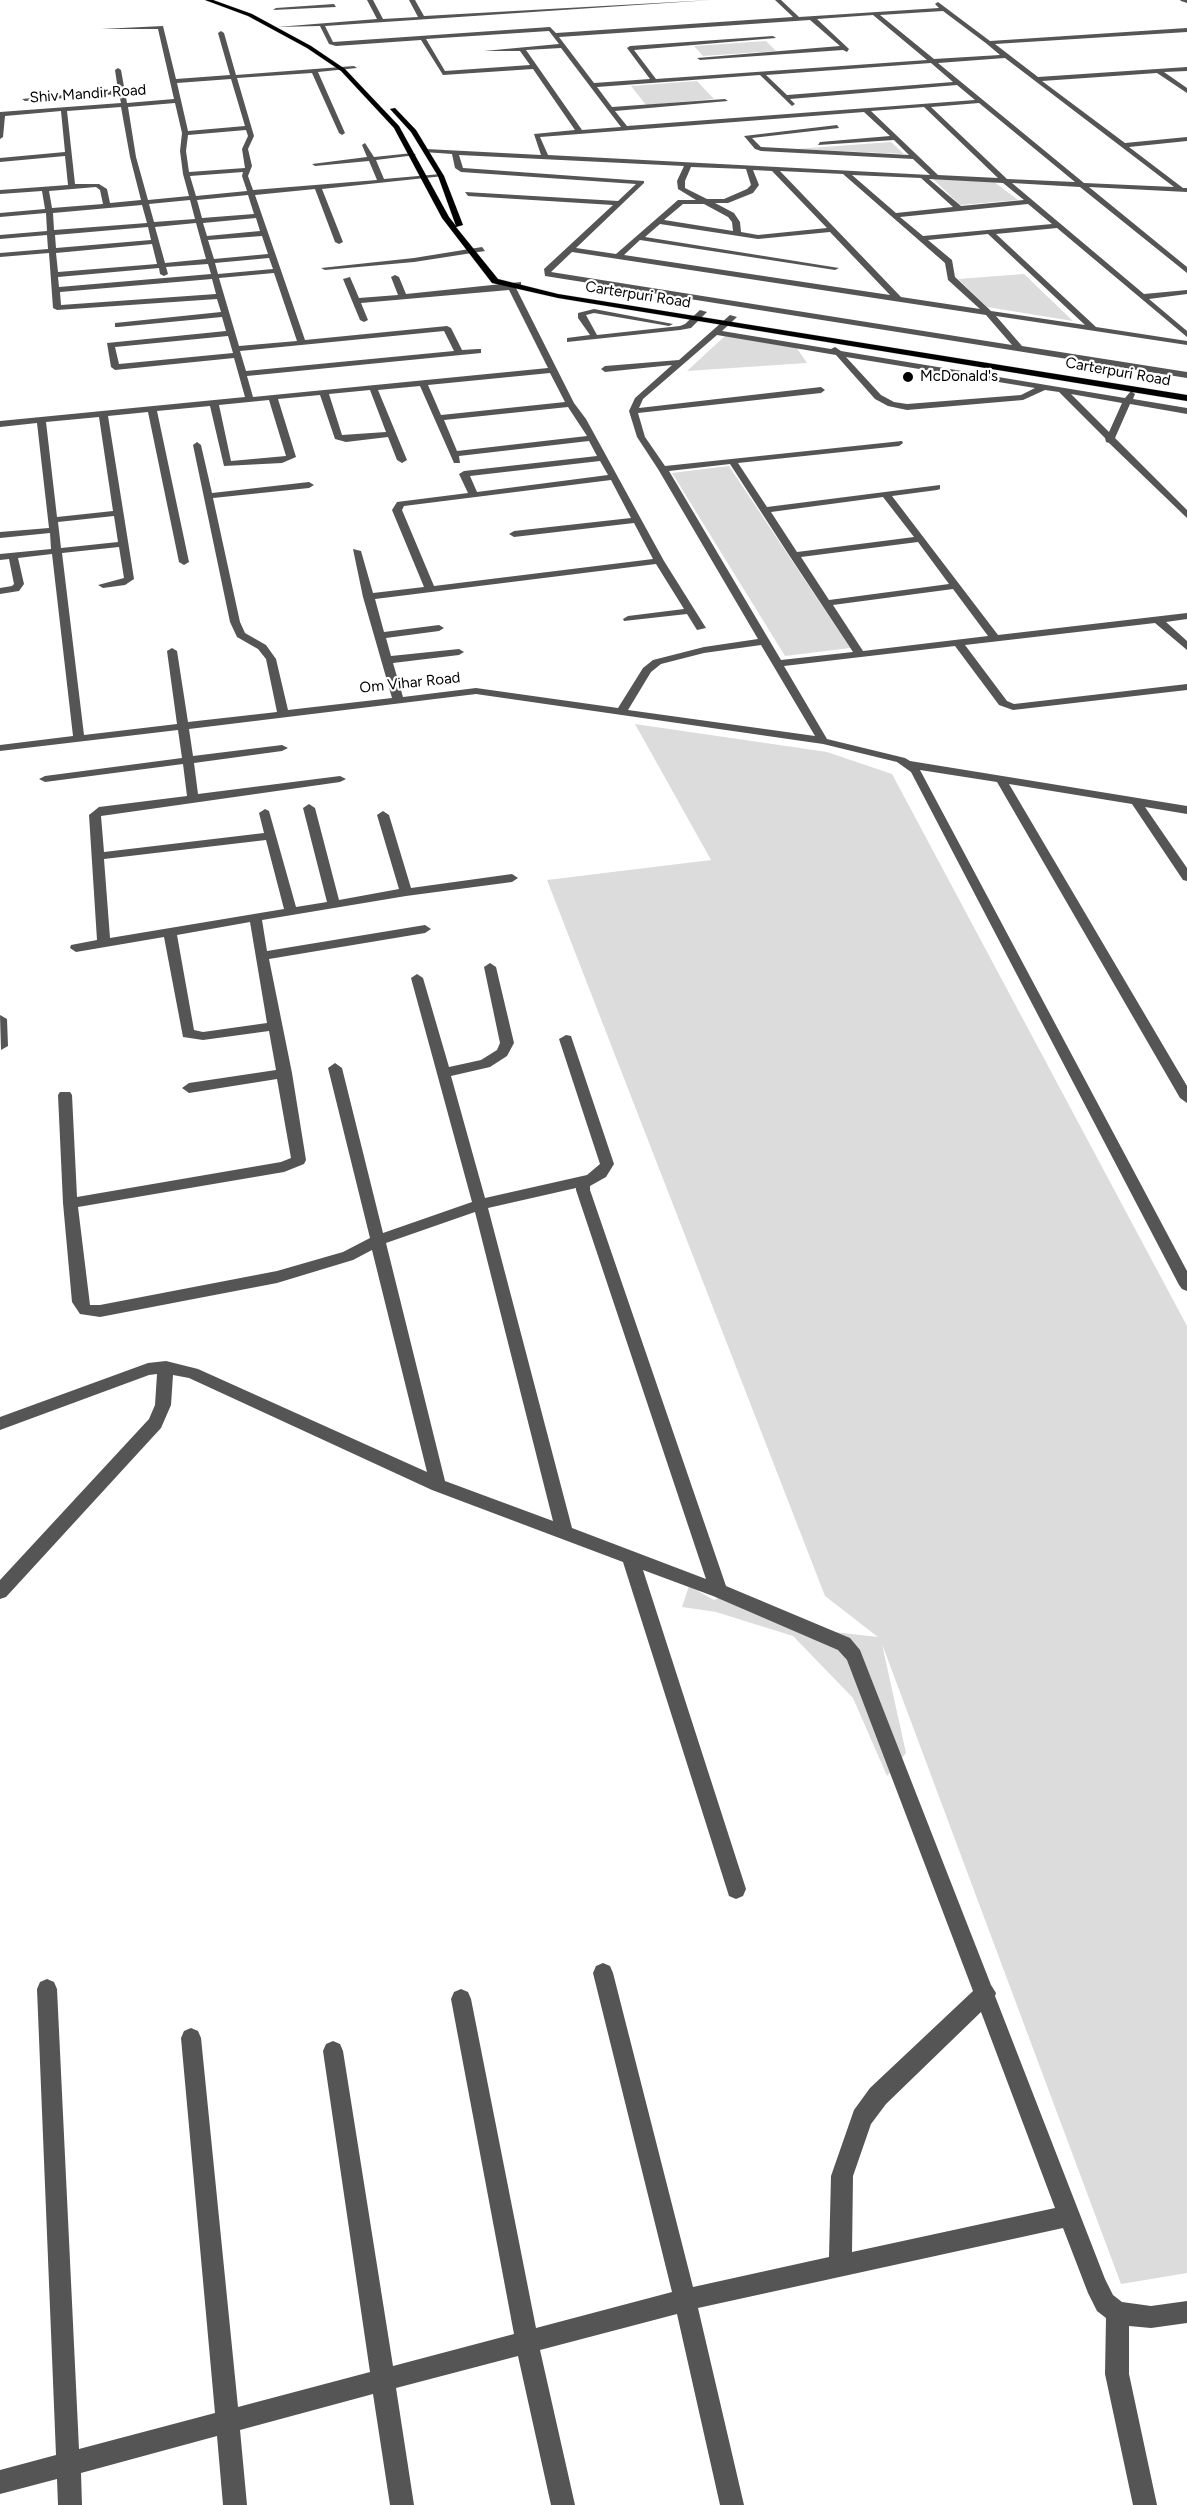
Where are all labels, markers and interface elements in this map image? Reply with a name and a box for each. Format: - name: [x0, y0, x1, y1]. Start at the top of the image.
- street label: Shiv Mandir Road: [29, 81, 147, 107]
- street label: Carterpuri Road: [584, 278, 692, 312]
- street label: Carterpuri Road: [1064, 354, 1172, 390]
- place label: McDonald's: [920, 368, 998, 386]
- marker: McDonald's: [901, 370, 915, 384]
- street label: Om Vihar Road: [359, 669, 461, 697]

